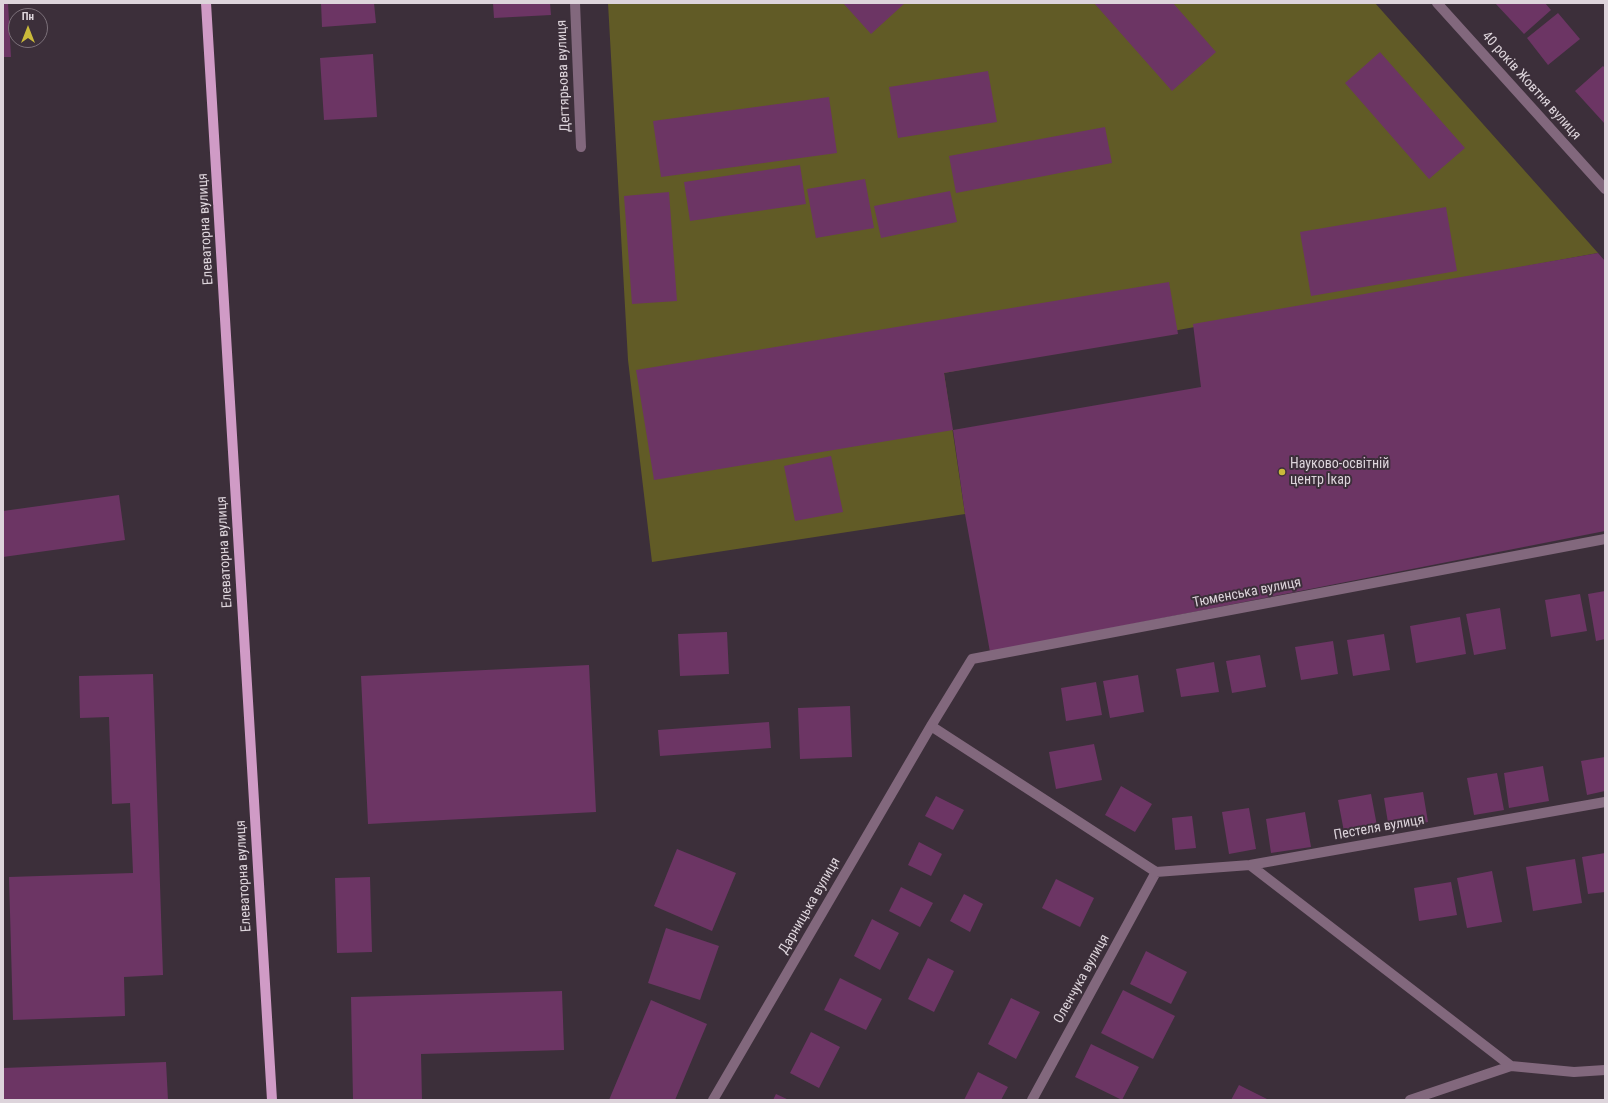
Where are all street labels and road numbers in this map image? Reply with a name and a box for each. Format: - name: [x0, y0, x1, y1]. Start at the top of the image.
- street label: Дегтярьова вулиця: [554, 20, 574, 132]
- street label: 40 років Жовтня вулиця: [1478, 28, 1584, 144]
- street label: Елеваторна вулиця: [195, 173, 217, 285]
- street label: Елеваторна вулиця: [214, 496, 236, 608]
- street label: Тюменська вулиця: [1191, 574, 1303, 612]
- street label: Пестеля вулиця: [1332, 812, 1426, 844]
- street label: Елеваторна вулиця: [233, 820, 255, 932]
- street label: Дарницька вулиця: [776, 855, 844, 957]
- street label: Оленчука вулиця: [1051, 931, 1113, 1027]

